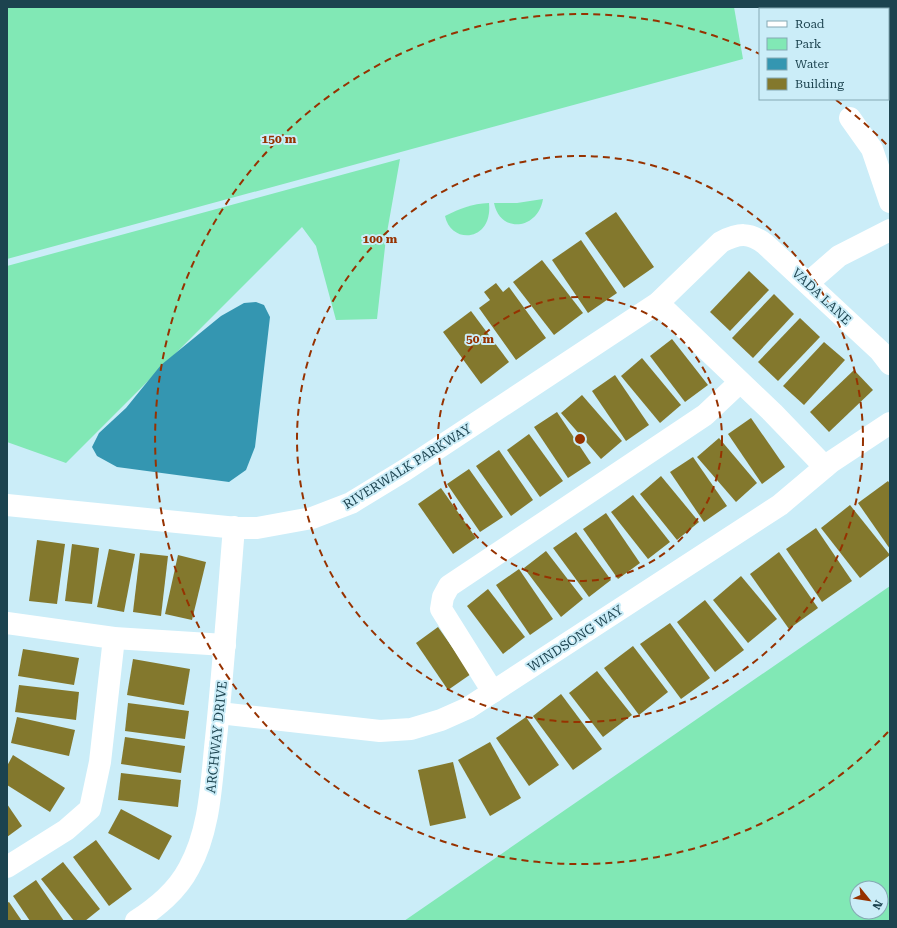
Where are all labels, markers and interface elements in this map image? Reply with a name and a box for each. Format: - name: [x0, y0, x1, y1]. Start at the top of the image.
- legend: [759, 8, 889, 100]
- text: Road: [795, 17, 825, 31]
- text: Park: [795, 37, 822, 51]
- text: Water: [795, 57, 829, 71]
- text: Building: [795, 77, 844, 91]
- text: 150 m: [262, 132, 297, 146]
- text: 100 m: [363, 232, 398, 246]
- street label: VADA LANE: [789, 265, 854, 328]
- text: 50 m: [466, 332, 494, 346]
- street label: RIVERWALK PARKWAY: [340, 421, 474, 512]
- centre of rings: [573, 432, 587, 446]
- street label: WINDSONG WAY: [525, 602, 626, 675]
- street label: ARCHWAY DRIVE: [203, 680, 230, 794]
- north arrow: [849, 880, 889, 920]
- text: N: [869, 898, 885, 912]

